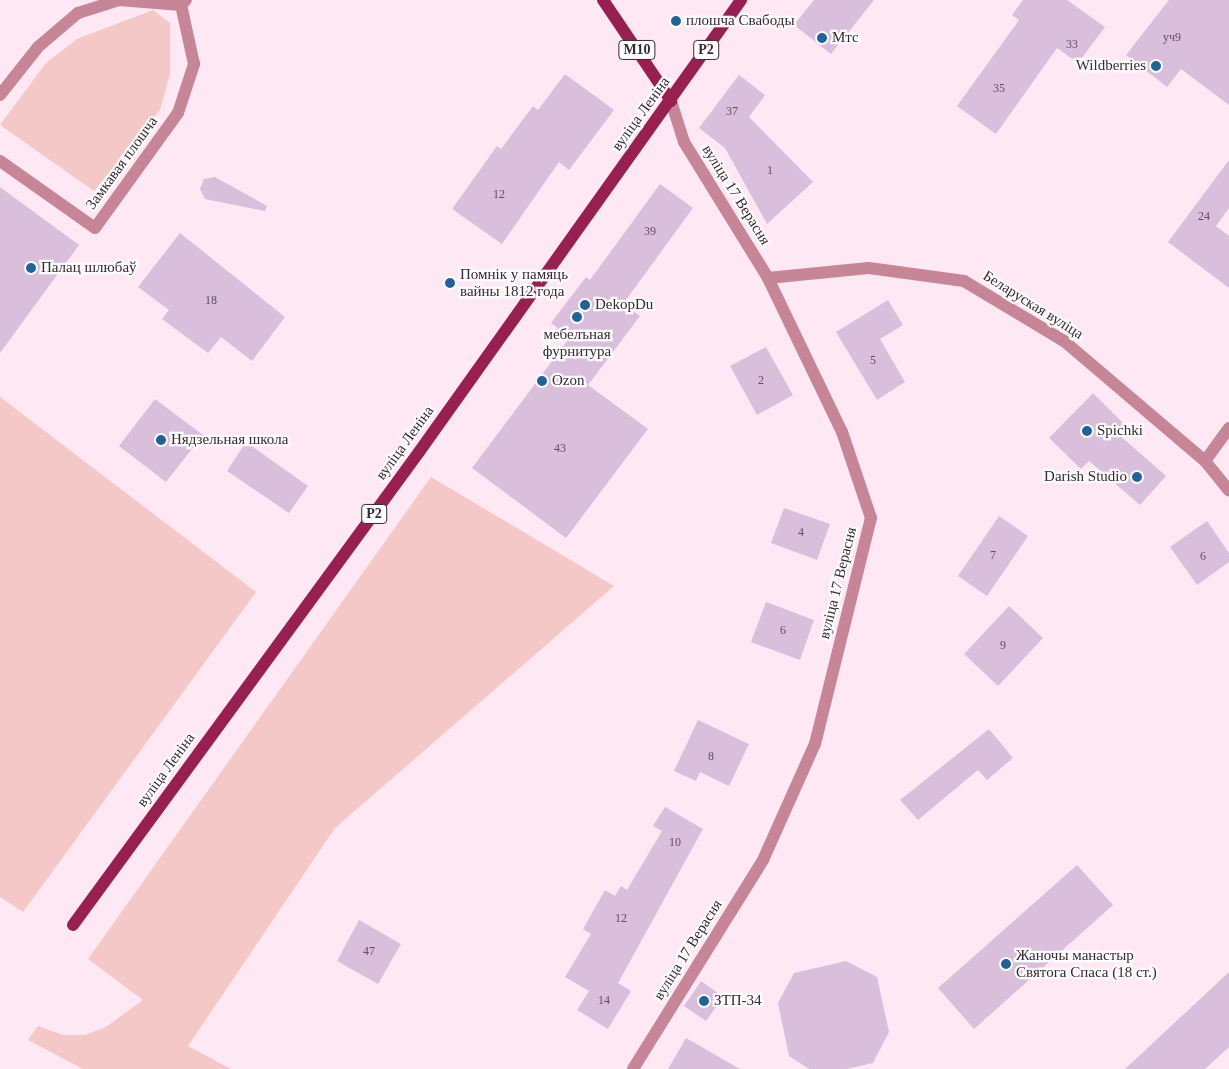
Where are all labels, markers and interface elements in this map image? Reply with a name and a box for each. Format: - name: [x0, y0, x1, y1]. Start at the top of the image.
- place label: плошча Свабоды: [686, 12, 794, 30]
- marker: плошча Свабоды: [670, 15, 682, 27]
- place label: Мтс: [832, 29, 859, 47]
- house number: уч9: [1163, 31, 1181, 45]
- marker: Мтс: [816, 32, 828, 44]
- road number: М10: [618, 38, 656, 62]
- road number: Р2: [692, 38, 720, 62]
- house number: 33: [1066, 38, 1078, 52]
- place label: Wildberries: [1076, 57, 1146, 75]
- marker: Wildberries: [1150, 60, 1162, 72]
- street label: вуліца Леніна: [608, 73, 674, 155]
- house number: 35: [993, 82, 1005, 96]
- house number: 37: [726, 105, 738, 119]
- street label: Замкавая плошча: [82, 113, 162, 213]
- street label: вуліца 17 Верасня: [698, 142, 774, 248]
- house number: 1: [767, 164, 773, 178]
- house number: 12: [493, 188, 505, 202]
- house number: 24: [1198, 210, 1210, 224]
- house number: 39: [644, 225, 656, 239]
- place label: Палац шлюбаў: [41, 259, 137, 277]
- marker: Палац шлюбаў: [25, 262, 37, 274]
- place label: Помнік у памяць вайны 1812 года: [460, 265, 568, 300]
- street label: Беларуская вуліца: [979, 267, 1087, 343]
- marker: Помнік у памяць вайны 1812 года: [444, 277, 456, 289]
- house number: 18: [205, 294, 217, 308]
- place label: DekopDu: [595, 296, 653, 314]
- marker: DekopDu: [579, 299, 591, 311]
- marker: мебелъная фурнитура: [571, 311, 583, 323]
- place label: мебелъная фурнитура: [543, 325, 611, 360]
- house number: 5: [870, 354, 876, 368]
- place label: Ozon: [552, 372, 584, 390]
- house number: 2: [758, 374, 764, 388]
- marker: Ozon: [536, 375, 548, 387]
- street label: вуліца Леніна: [372, 402, 438, 484]
- place label: Spichki: [1097, 422, 1143, 440]
- marker: Spichki: [1081, 425, 1093, 437]
- place label: Нядзельная школа: [171, 431, 288, 449]
- marker: Нядзельная школа: [155, 434, 167, 446]
- house number: 43: [554, 442, 566, 456]
- place label: Darish Studio: [1044, 468, 1127, 486]
- marker: Darish Studio: [1131, 471, 1143, 483]
- road number: Р2: [360, 502, 388, 526]
- street label: вуліца 17 Верасня: [815, 525, 861, 641]
- house number: 4: [798, 526, 804, 540]
- house number: 7: [990, 549, 996, 563]
- house number: 6: [1200, 550, 1206, 564]
- house number: 6: [780, 624, 786, 638]
- house number: 9: [1000, 639, 1006, 653]
- street label: вуліца Леніна: [133, 729, 199, 811]
- house number: 8: [708, 750, 714, 764]
- house number: 10: [669, 836, 681, 850]
- street label: вуліца 17 Верасня: [650, 897, 726, 1003]
- house number: 12: [615, 912, 627, 926]
- house number: 47: [363, 945, 375, 959]
- place label: Жаночы манастыр Святога Спаса (18 ст.): [1016, 946, 1157, 981]
- marker: Жаночы манастыр Святога Спаса (18 ст.): [1000, 958, 1012, 970]
- place label: ЗТП-34: [714, 992, 762, 1010]
- house number: 14: [598, 994, 610, 1008]
- marker: ЗТП-34: [698, 995, 710, 1007]

